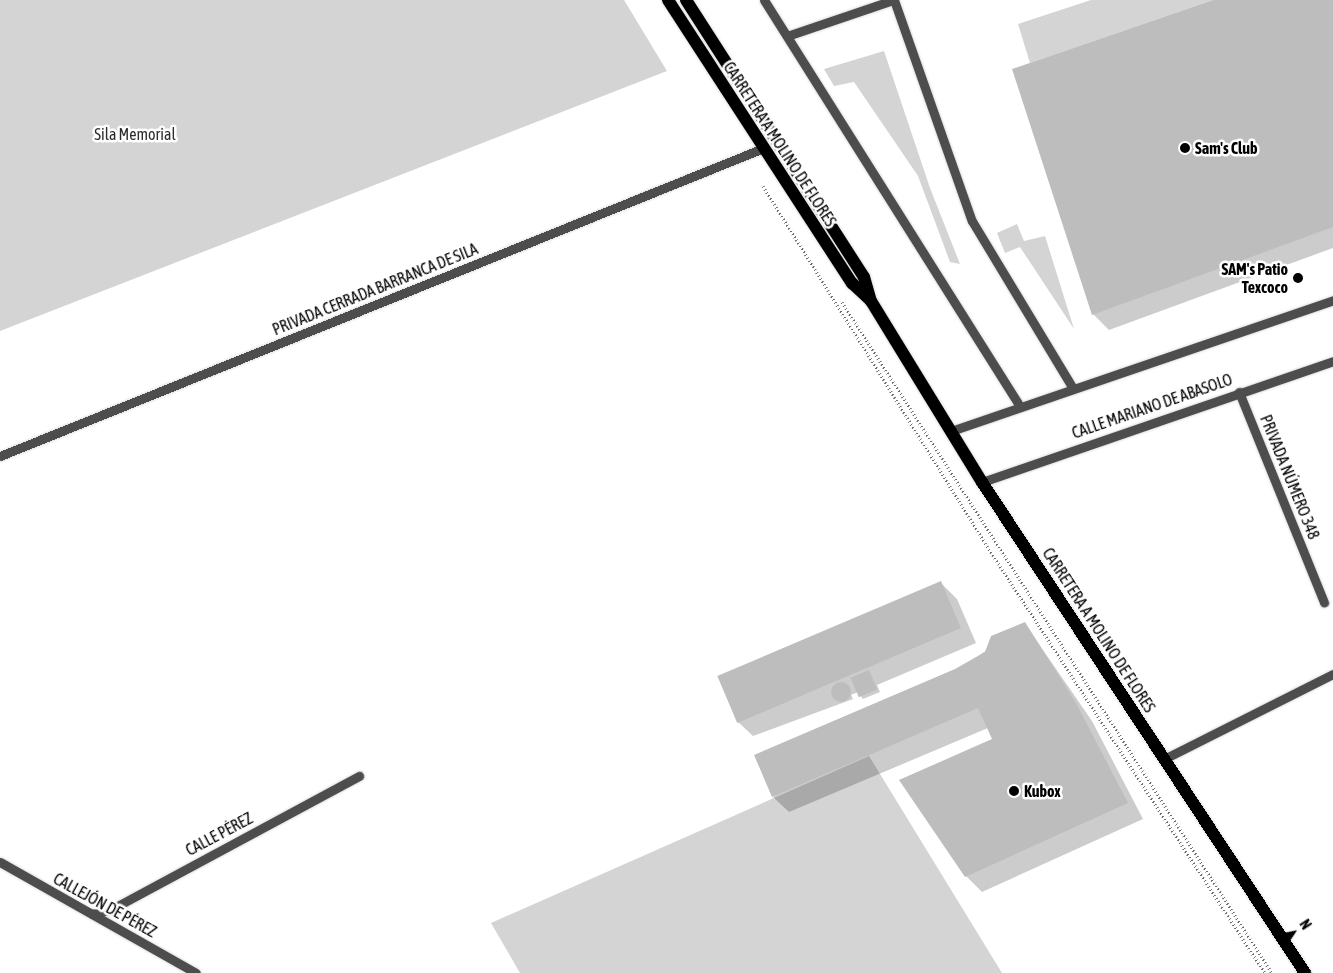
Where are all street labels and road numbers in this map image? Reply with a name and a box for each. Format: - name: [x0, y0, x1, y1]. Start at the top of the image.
- street label: CARRETERA A MOLINO DE FLORES: [720, 58, 840, 230]
- street label: PRIVADA CERRADA BARRANCA DE SILA: [269, 239, 481, 339]
- street label: CALLE MARIANO DE ABASOLO: [1069, 370, 1235, 442]
- street label: PRIVADA NÚMERO 348: [1256, 412, 1324, 542]
- street label: CARRETERA A MOLINO DE FLORES: [1039, 544, 1159, 716]
- street label: CALLE PÉREZ: [182, 808, 256, 860]
- street label: CALLEJÓN DE PÉREZ: [50, 869, 160, 941]

